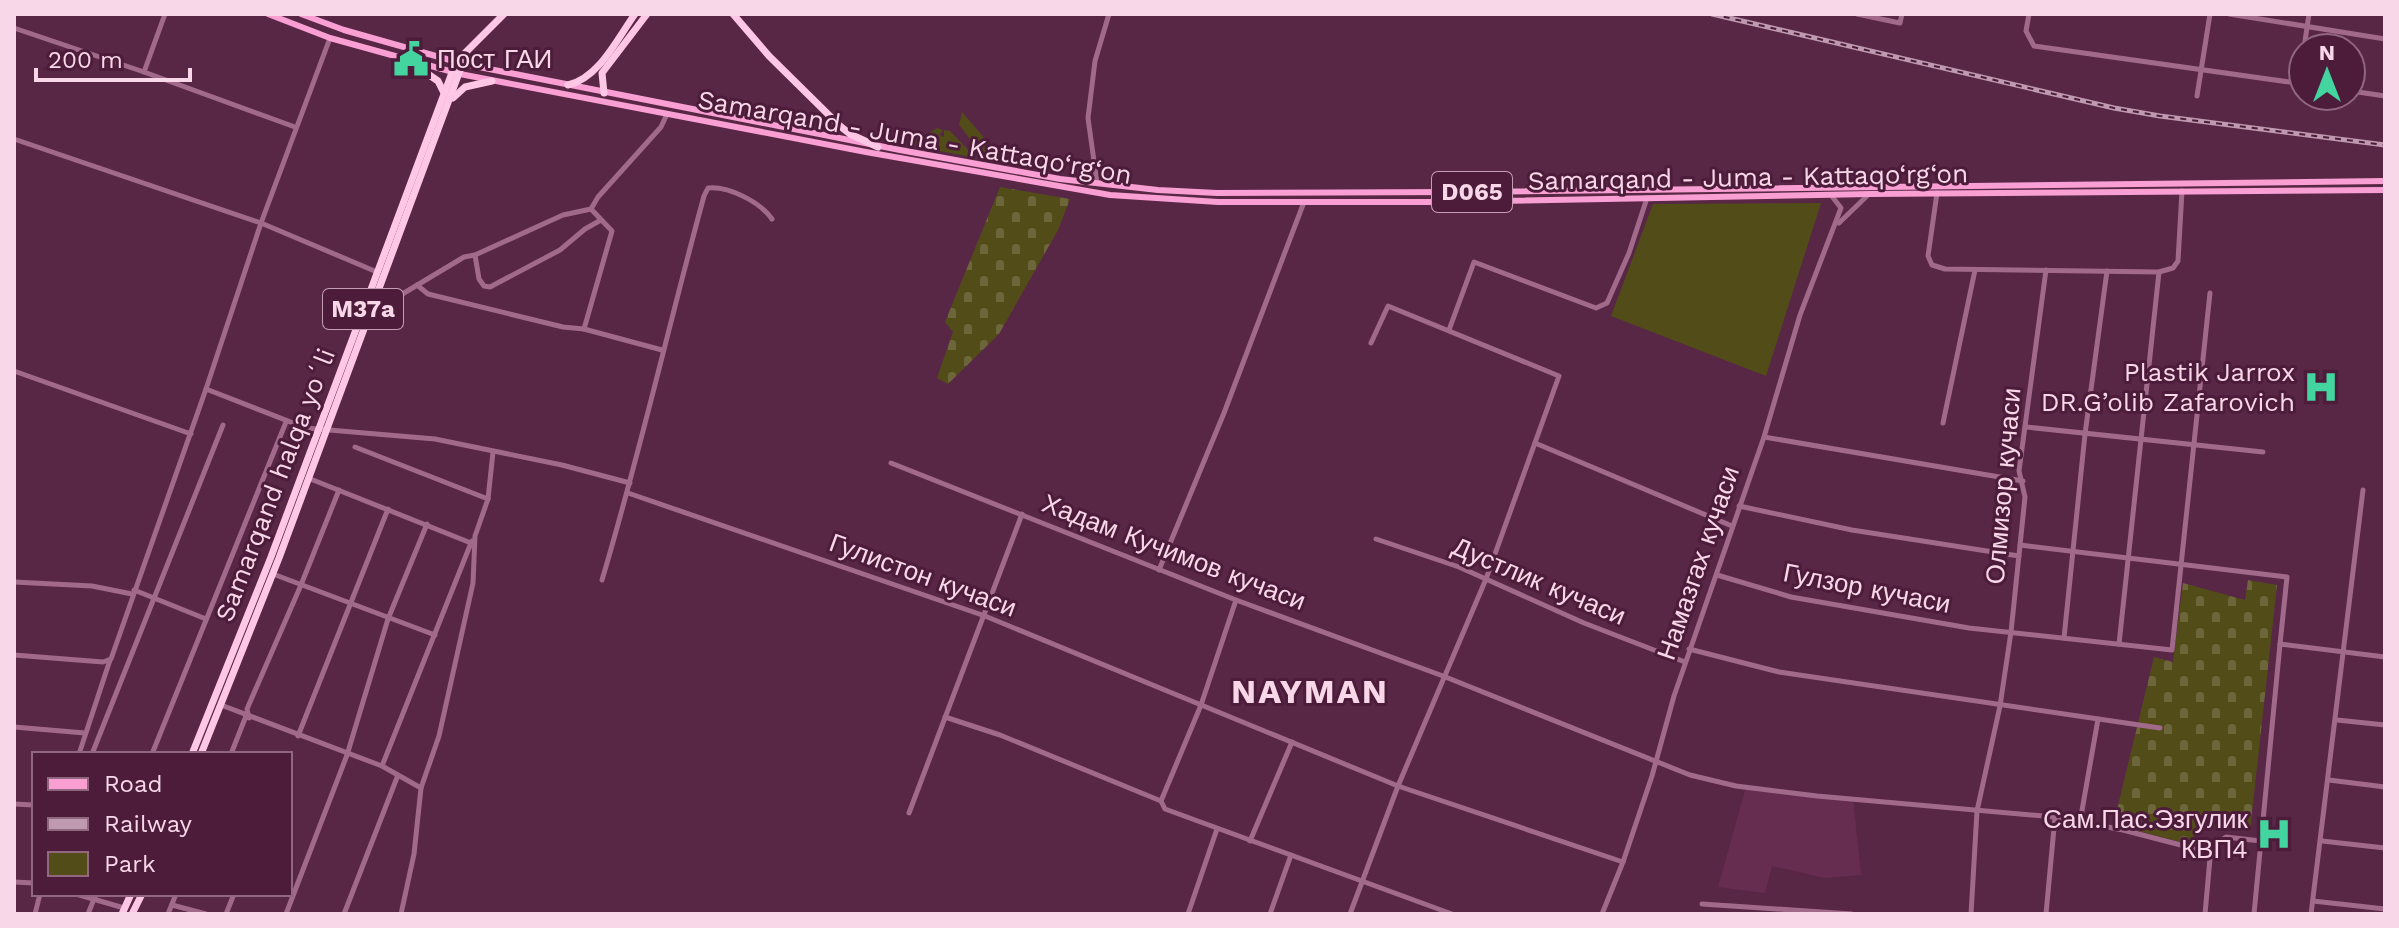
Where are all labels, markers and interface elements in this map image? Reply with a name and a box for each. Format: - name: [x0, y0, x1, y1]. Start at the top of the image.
- scale bar: [36, 32, 190, 82]
- north arrow: [2287, 32, 2367, 112]
- public building icon: Пост ГАИ: [392, 40, 430, 78]
- text: N: [2319, 40, 2335, 65]
- place label: Пост ГАИ: [437, 44, 552, 74]
- text: 200 m: [48, 46, 123, 74]
- street label: Samarqand - Juma - Kattaqo‘rg‘on: [696, 84, 1134, 190]
- street label: Samarqand - Juma - Kattaqo‘rg‘on: [1528, 158, 1968, 196]
- road number: D065: [1432, 172, 1512, 212]
- road number: M37a: [323, 289, 403, 329]
- street label: Samarqand halqa yoʻli: [209, 344, 341, 626]
- place label: Plastik Jarrox DR.G’olib Zafarovich: [2041, 357, 2295, 417]
- hospital icon: Plastik Jarrox DR.G’olib Zafarovich: [2302, 368, 2340, 406]
- street label: Олмизор кучаси: [1979, 387, 2027, 585]
- street label: Намазгах кучаси: [1651, 462, 1745, 664]
- street label: Хадам Кучимов кучаси: [1038, 488, 1310, 616]
- street label: Гулистон кучаси: [825, 527, 1021, 623]
- street label: Дустлик кучаси: [1448, 531, 1630, 631]
- street label: Гулзор кучаси: [1781, 557, 1953, 619]
- district label: NAYMAN: [1231, 671, 1389, 711]
- legend: [32, 752, 292, 896]
- text: Road: [104, 770, 163, 798]
- place label: Сам.Пас.Эзгулик КВП4: [2043, 804, 2249, 864]
- text: Railway: [104, 810, 193, 838]
- hospital icon: Сам.Пас.Эзгулик КВП4: [2255, 815, 2293, 853]
- text: Park: [104, 850, 156, 878]

